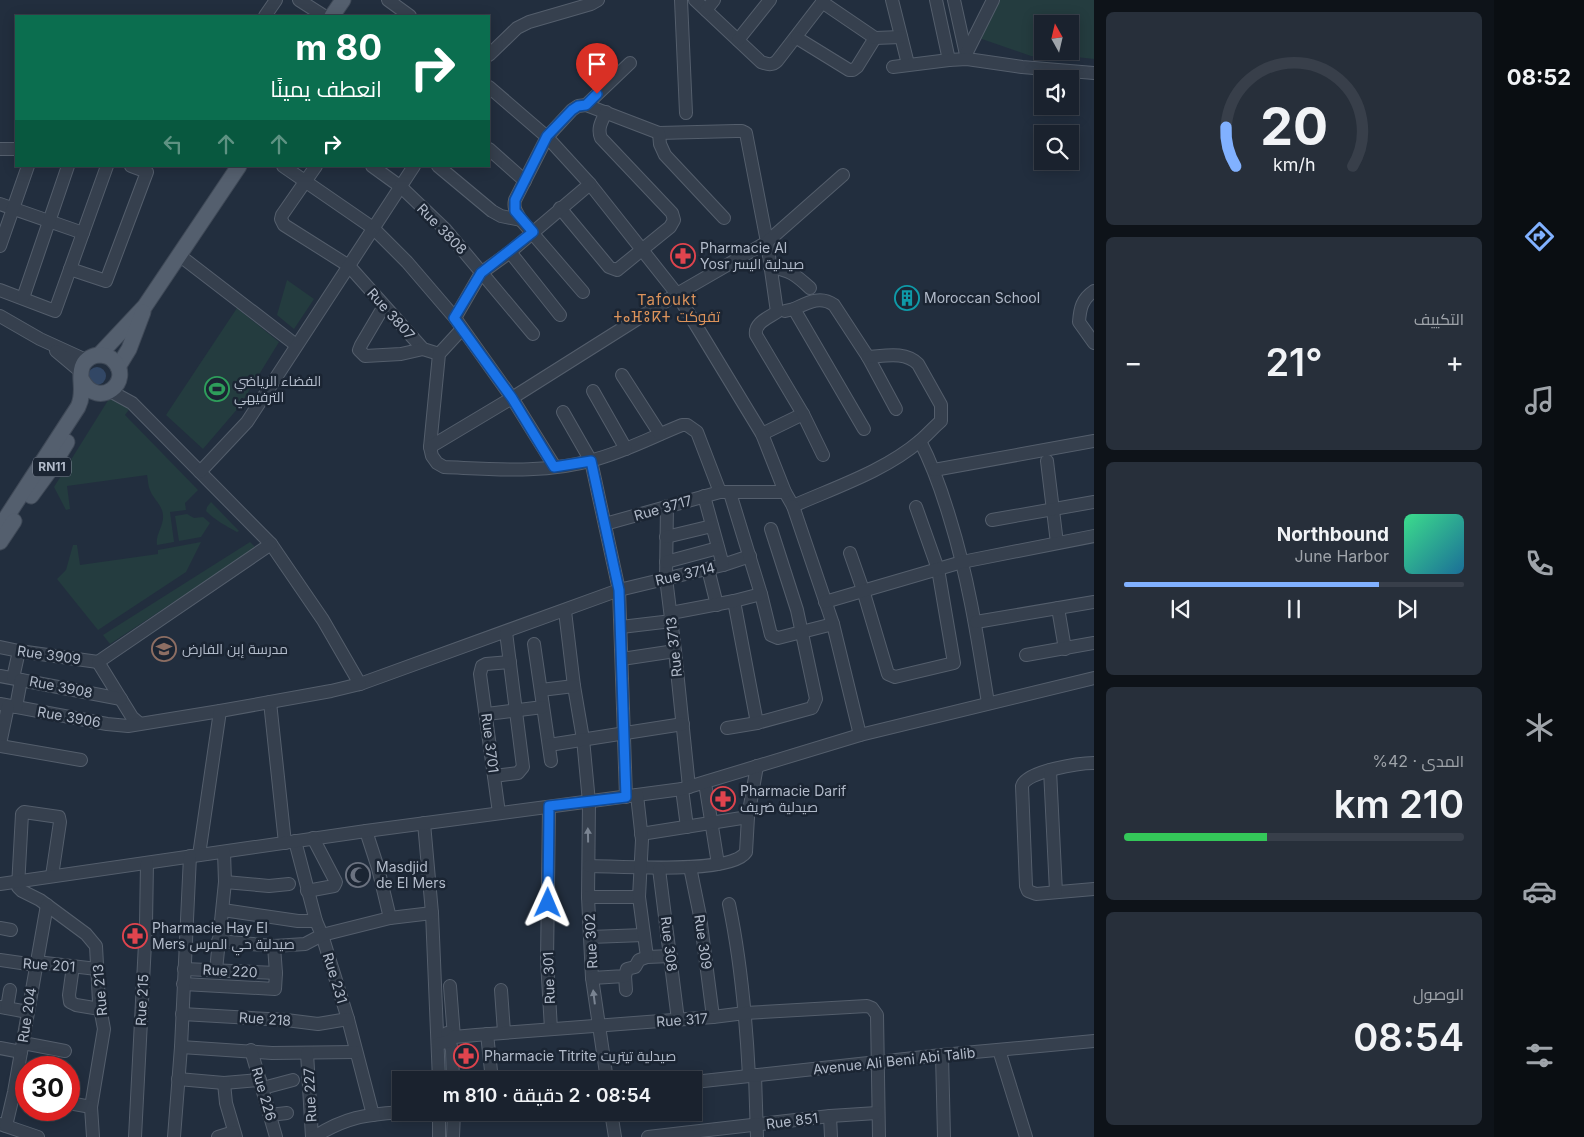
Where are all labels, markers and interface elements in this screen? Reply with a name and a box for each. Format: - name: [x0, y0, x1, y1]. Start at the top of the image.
- north arrow: [1034, 15, 1079, 60]
- map controls: [1034, 15, 1079, 170]
- text: 80 m: [295, 26, 382, 68]
- icon: right: [400, 35, 465, 100]
- pin: [576, 43, 618, 94]
- icon: arrive: [583, 50, 611, 78]
- text: 08:52: [1507, 64, 1571, 90]
- button: sound: [1034, 70, 1079, 115]
- text: انعطف يمينًا: [270, 76, 382, 102]
- text: 20: [1260, 95, 1328, 158]
- button: search: [1034, 125, 1079, 170]
- icon: left: [159, 130, 187, 158]
- icon: ahead: [212, 130, 240, 158]
- icon: ahead: [265, 130, 293, 158]
- icon: right: [318, 130, 346, 158]
- text: km/h: [1273, 154, 1315, 175]
- street label: Rue 3808: [414, 200, 471, 258]
- icon: directions: [1522, 219, 1557, 254]
- place label: Pharmacie Al Yosr صيدلية اليسر: [700, 239, 804, 272]
- pharmacy icon: Pharmacie Al Yosr صيدلية اليسر: [670, 243, 696, 269]
- street label: Rue 3807: [364, 284, 419, 343]
- building icon: Moroccan School: [894, 285, 920, 311]
- place label: Moroccan School: [924, 289, 1040, 306]
- district label: Tafoukt ⵜⴰⴼⵓⴽⵜ تفوكت: [614, 290, 720, 326]
- text: التكييف: [1414, 309, 1464, 329]
- text: 21°: [1265, 339, 1323, 385]
- text: −: [1124, 345, 1143, 379]
- text: +: [1445, 345, 1464, 379]
- place label: الفضاء الرياضي الترفيهي: [234, 372, 321, 409]
- sports icon: الفضاء الرياضي الترفيهي: [204, 376, 230, 402]
- icon: music: [1522, 383, 1557, 418]
- road number: RN11: [33, 458, 71, 477]
- street label: Rue 3717: [632, 491, 694, 524]
- text: Northbound: [1277, 523, 1389, 546]
- text: June Harbor: [1295, 546, 1389, 566]
- icon: phone: [1522, 546, 1557, 581]
- street label: Rue 3714: [653, 558, 716, 589]
- icon: previous: [1167, 595, 1195, 623]
- icon: pause: [1280, 595, 1308, 623]
- icon: next: [1393, 595, 1421, 623]
- street label: Rue 3713: [662, 616, 685, 678]
- school or university icon: مدرسة إبن الفارض: [151, 636, 177, 662]
- place label: مدرسة إبن الفارض: [182, 640, 288, 658]
- street label: Rue 3909: [16, 642, 82, 667]
- street label: Rue 3908: [28, 672, 94, 701]
- street label: Rue 3906: [36, 703, 102, 730]
- icon: climate: [1522, 710, 1557, 745]
- street label: Rue 3701: [478, 712, 503, 774]
- text: المدى · 42%: [1372, 751, 1464, 771]
- text: 210 km: [1334, 781, 1464, 827]
- place label: Pharmacie Darif صيدلية ضريف: [740, 782, 846, 815]
- pharmacy icon: Pharmacie Darif صيدلية ضريف: [710, 786, 736, 812]
- one-way arrow: [584, 827, 592, 843]
- place label: Masdjid de El Mers: [376, 858, 446, 891]
- mosque icon: Masdjid de El Mers: [345, 862, 371, 888]
- icon: car: [1522, 874, 1557, 909]
- position arrow: [521, 876, 573, 928]
- street label: Rue 302: [581, 913, 600, 969]
- street label: Rue 309: [691, 913, 716, 971]
- street label: Rue 308: [658, 915, 681, 973]
- place label: Pharmacie Hay El Mers صيدلية حي المرس: [152, 919, 295, 956]
- pharmacy icon: Pharmacie Hay El Mers صيدلية حي المرس: [122, 923, 148, 949]
- street label: Rue 231: [320, 950, 351, 1005]
- street label: Rue 301: [539, 951, 558, 1005]
- street label: Rue 201: [22, 954, 76, 975]
- street label: Rue 220: [202, 961, 258, 980]
- street label: Rue 213: [89, 963, 110, 1017]
- street label: Rue 215: [132, 973, 151, 1026]
- text: الوصول: [1413, 984, 1464, 1004]
- street label: Rue 204: [14, 986, 39, 1044]
- one-way arrow: [590, 989, 598, 1005]
- street label: Rue 218: [238, 1008, 292, 1029]
- street label: Rue 317: [656, 1009, 708, 1030]
- text: 08:54: [1353, 1014, 1464, 1060]
- icon: filters: [1522, 1038, 1557, 1073]
- pharmacy icon: Pharmacie Titrite صيدلية تيتريت: [453, 1043, 479, 1069]
- street label: Avenue Ali Beni Abi Talib: [812, 1044, 976, 1077]
- place label: Pharmacie Titrite صيدلية تيتريت: [484, 1047, 676, 1064]
- speed limit sign: 30: [15, 1056, 80, 1121]
- street label: Rue 226: [249, 1065, 280, 1123]
- street label: Rue 227: [300, 1067, 319, 1123]
- text: 08:54 · 2 دقيقة · 810 m: [443, 1084, 651, 1107]
- street label: Rue 851: [765, 1109, 819, 1132]

